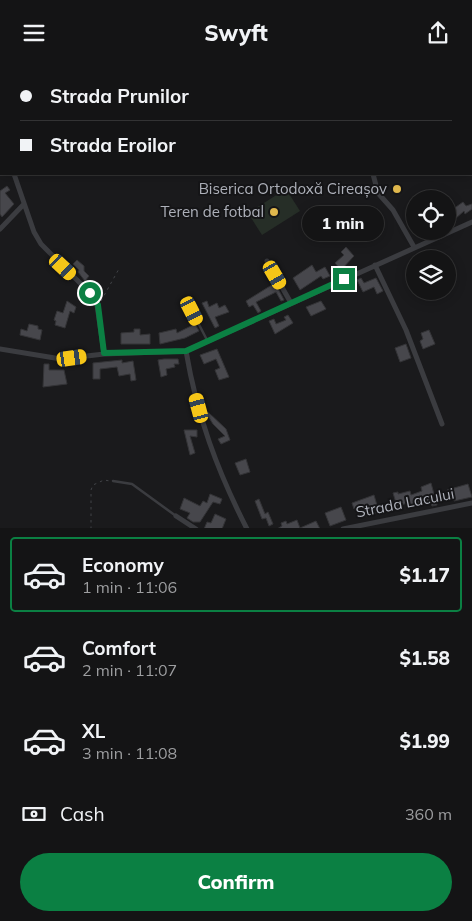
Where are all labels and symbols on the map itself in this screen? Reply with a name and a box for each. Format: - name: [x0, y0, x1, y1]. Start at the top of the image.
- place label: Biserica Ortodoxă Cireașov: [199, 179, 387, 198]
- marker: Biserica Ortodoxă Cireașov: [391, 183, 403, 195]
- place label: Teren de fotbal: [160, 202, 264, 221]
- marker: Teren de fotbal: [268, 206, 280, 218]
- callout: 1 min: [303, 207, 385, 241]
- car: [46, 251, 79, 283]
- car: [261, 258, 288, 292]
- route end: [333, 268, 355, 290]
- route start: [79, 282, 101, 304]
- car: [178, 294, 205, 328]
- car: [56, 348, 87, 368]
- car: [187, 392, 210, 424]
- street label: Strada Lacului: [354, 484, 456, 521]

